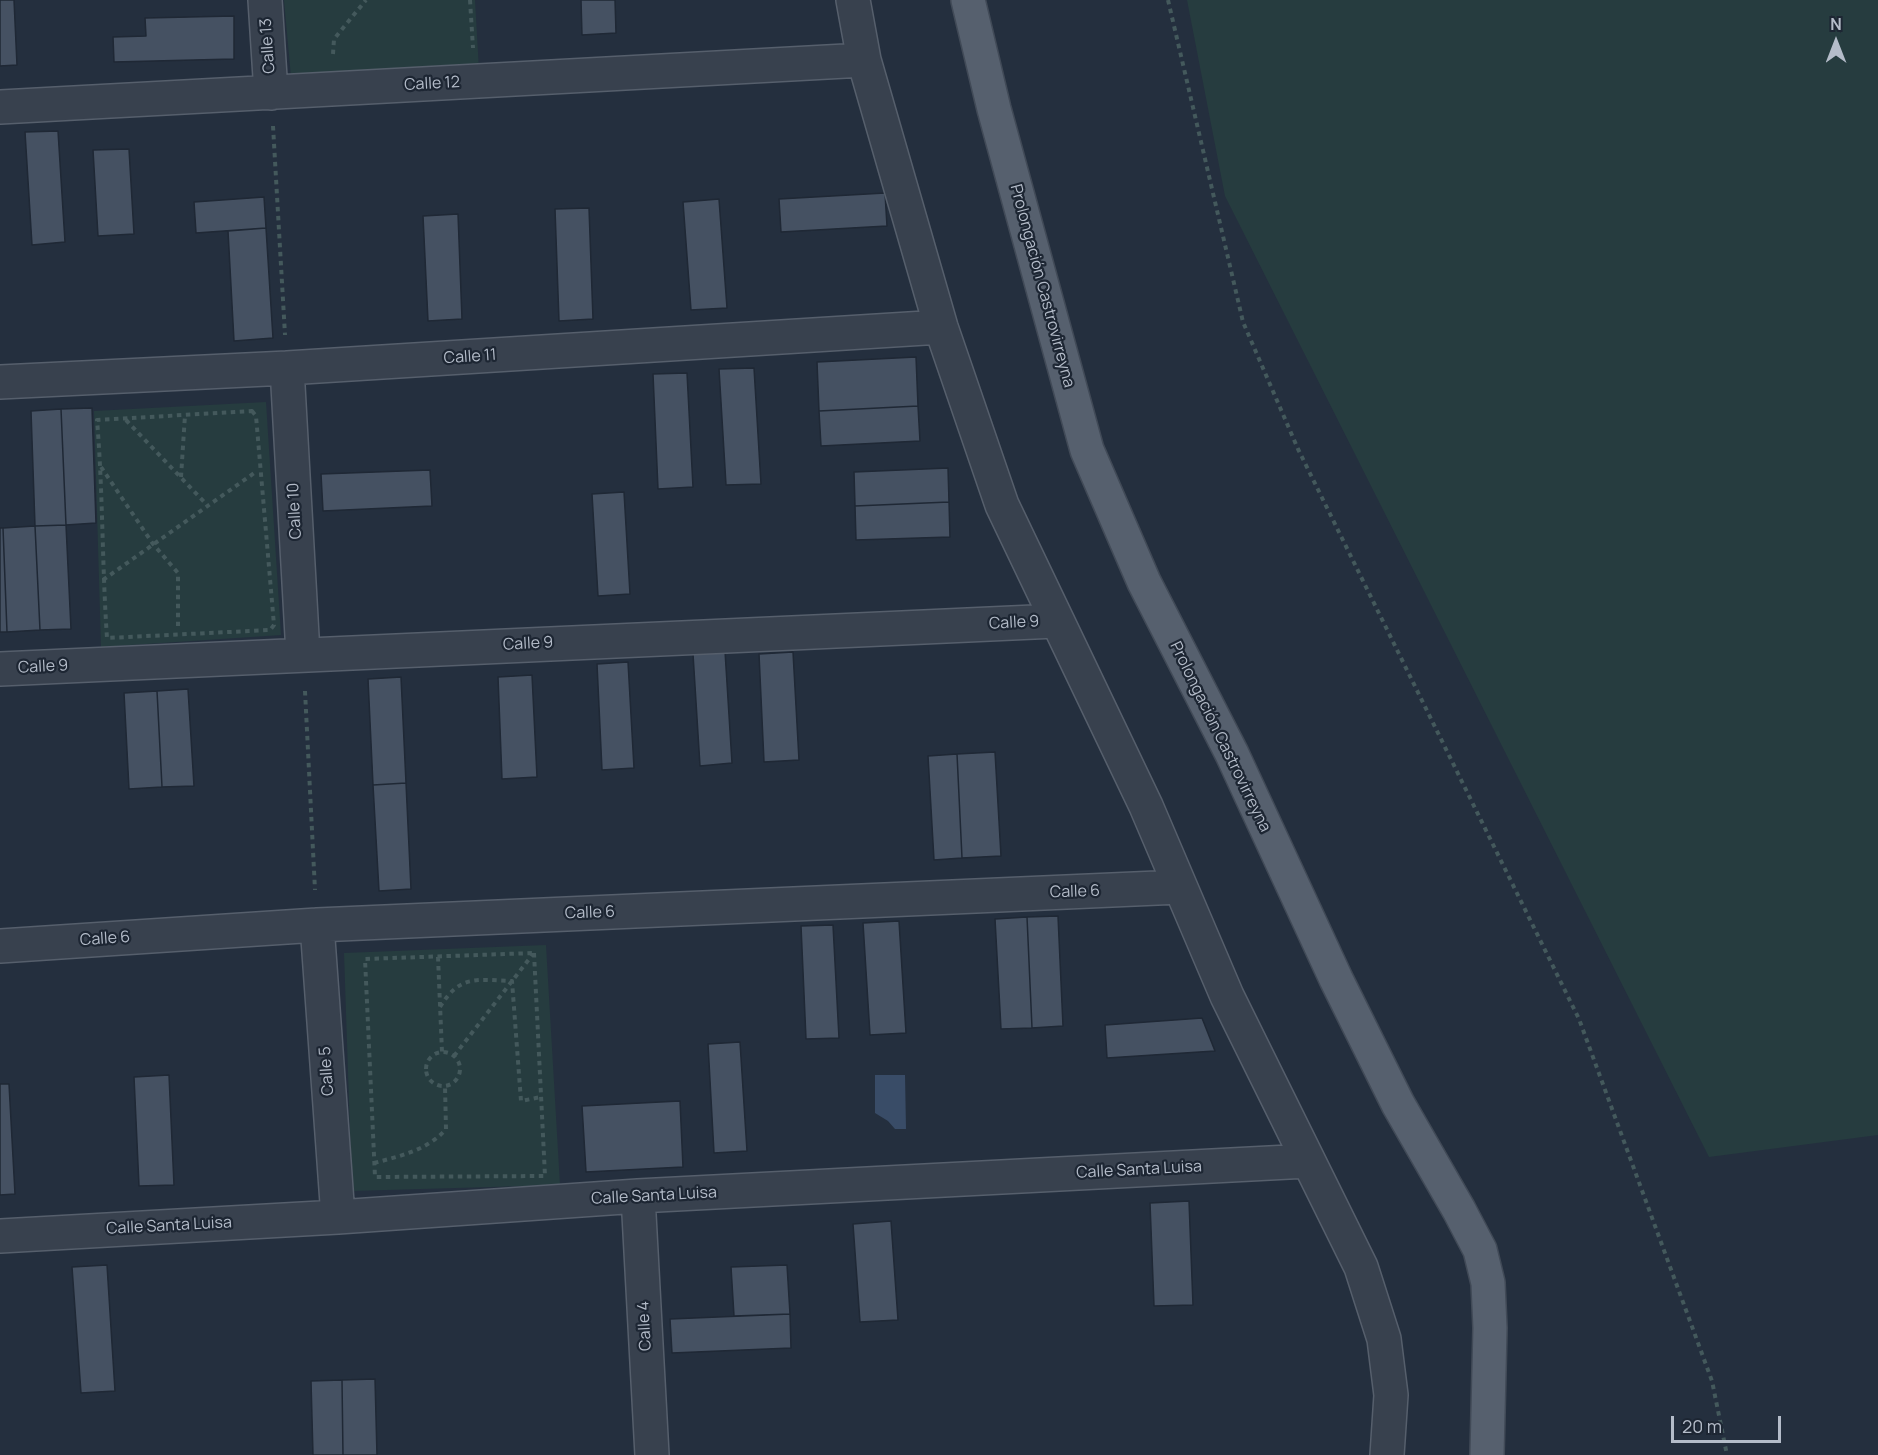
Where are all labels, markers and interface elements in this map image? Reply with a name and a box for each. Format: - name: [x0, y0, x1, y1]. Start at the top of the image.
- north arrow: [1806, 12, 1866, 72]
- text: N: [1830, 13, 1842, 35]
- street label: Calle 13: [256, 18, 280, 74]
- street label: Calle 12: [404, 73, 460, 95]
- street label: Prolongación Castrovirreyna: [1006, 182, 1078, 390]
- street label: Calle 11: [443, 346, 497, 368]
- street label: Calle 10: [284, 482, 306, 540]
- street label: Calle 9: [988, 612, 1040, 634]
- street label: Calle 9: [502, 633, 554, 655]
- street label: Prolongación Castrovirreyna: [1165, 639, 1275, 835]
- street label: Calle 9: [17, 656, 69, 678]
- street label: Calle 6: [1050, 882, 1100, 902]
- street label: Calle 6: [565, 903, 615, 923]
- street label: Calle 6: [79, 928, 131, 950]
- street label: Calle 5: [316, 1046, 338, 1096]
- street label: Calle Santa Luisa: [1076, 1157, 1202, 1183]
- street label: Calle Santa Luisa: [591, 1183, 717, 1209]
- street label: Calle Santa Luisa: [106, 1213, 232, 1239]
- street label: Calle 4: [634, 1301, 656, 1351]
- scale bar: [1674, 1404, 1784, 1442]
- text: 20 m: [1682, 1414, 1722, 1438]

